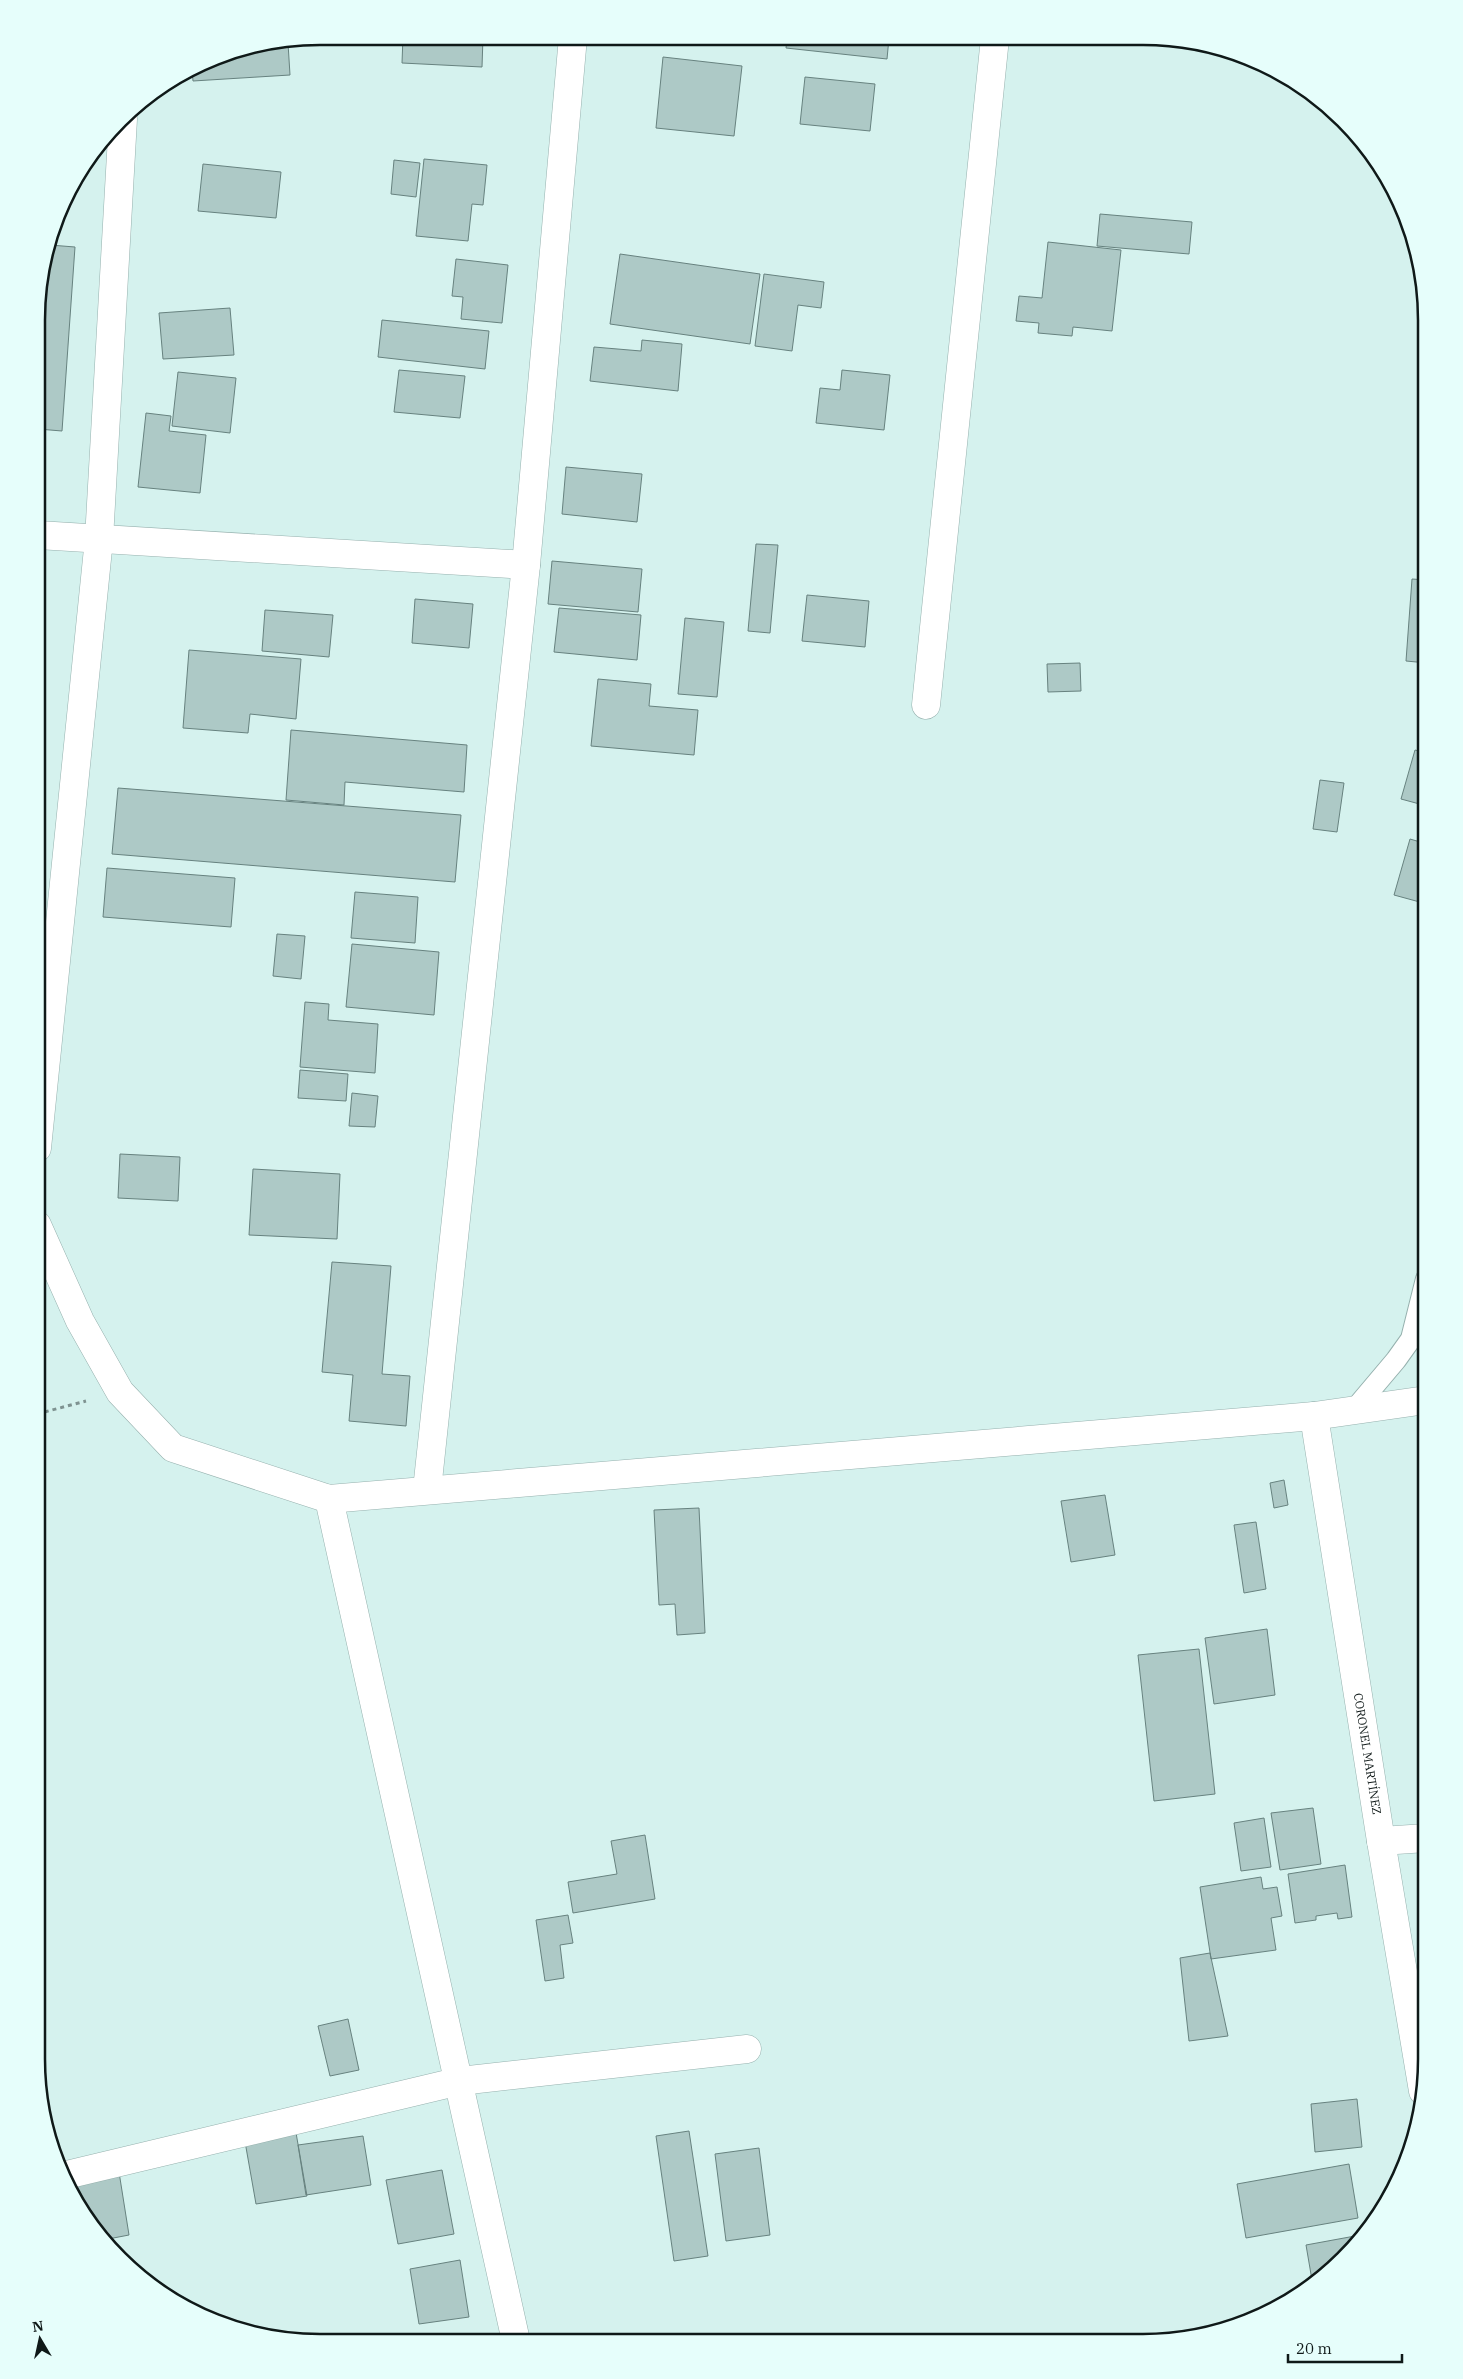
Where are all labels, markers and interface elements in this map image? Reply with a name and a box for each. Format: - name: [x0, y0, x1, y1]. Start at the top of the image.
- street label: CORONEL MARTÍNEZ: [1351, 1692, 1385, 1816]
- north arrow: [15, 2314, 65, 2364]
- text: N: [31, 2316, 45, 2336]
- scale bar: [1288, 2332, 1402, 2364]
- text: 20 m: [1296, 2339, 1332, 2358]

